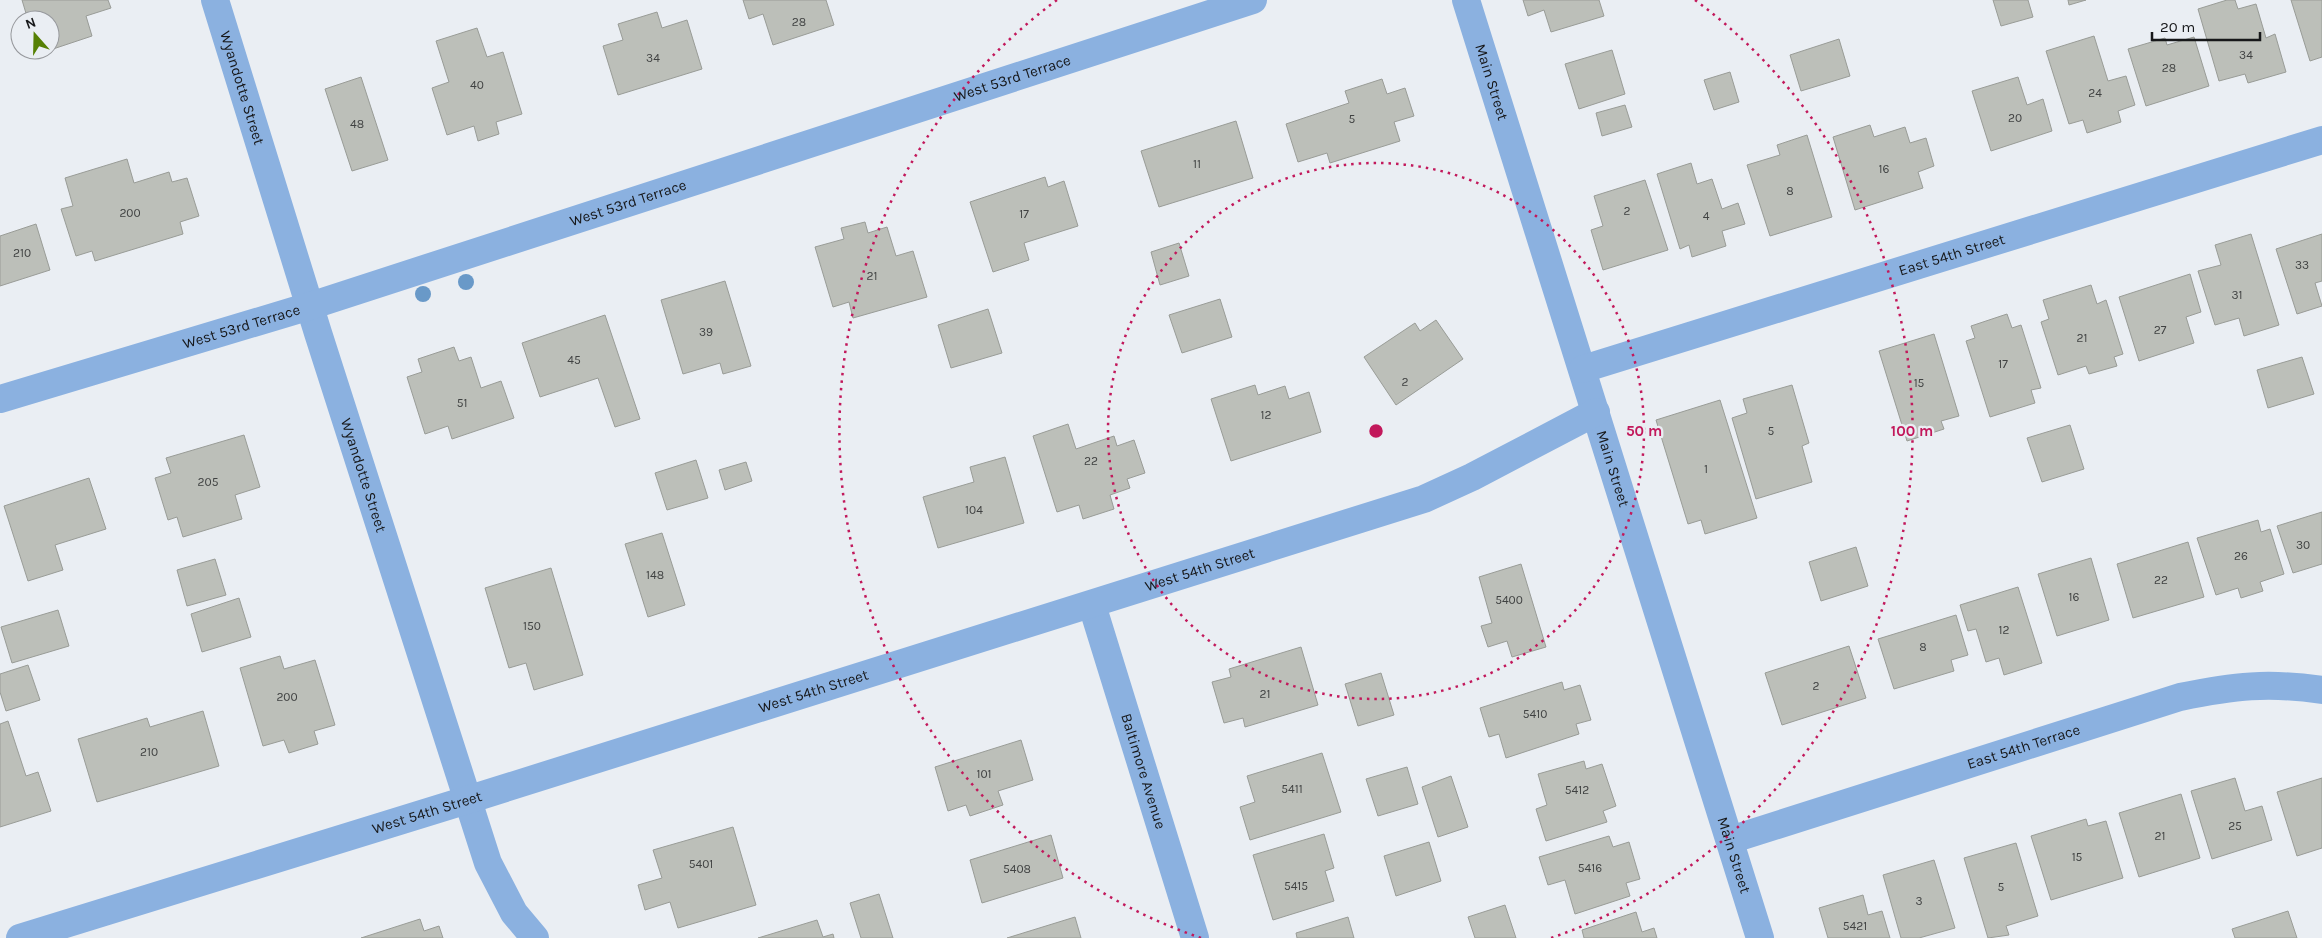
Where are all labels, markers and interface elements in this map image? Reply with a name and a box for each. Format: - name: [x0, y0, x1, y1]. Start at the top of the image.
- north arrow: [10, 10, 60, 60]
- scale bar: [2152, 10, 2260, 42]
- text: N: [23, 14, 38, 33]
- house number: 28: [792, 15, 806, 29]
- text: 20 m: [2160, 18, 2195, 36]
- street label: Wyandotte Street: [216, 29, 268, 148]
- street label: Main Street: [1471, 42, 1512, 123]
- house number: 34: [2239, 48, 2253, 62]
- house number: 34: [646, 51, 660, 65]
- street label: West 53rd Terrace: [952, 51, 1073, 105]
- house number: 28: [2162, 61, 2176, 75]
- house number: 40: [470, 78, 484, 92]
- house number: 24: [2088, 86, 2102, 100]
- house number: 20: [2008, 111, 2022, 125]
- house number: 5: [1349, 112, 1356, 126]
- house number: 48: [350, 117, 364, 131]
- house number: 11: [1193, 157, 1201, 171]
- house number: 16: [1879, 162, 1890, 176]
- street label: West 53rd Terrace: [567, 175, 689, 230]
- house number: 8: [1786, 184, 1794, 198]
- house number: 2: [1624, 204, 1631, 218]
- house number: 200: [119, 206, 141, 220]
- house number: 17: [1019, 207, 1029, 221]
- house number: 4: [1703, 209, 1710, 223]
- street label: East 54th Street: [1896, 230, 2007, 280]
- house number: 210: [13, 246, 31, 260]
- house number: 33: [2295, 258, 2309, 272]
- house number: 21: [867, 269, 877, 283]
- house number: 31: [2231, 288, 2243, 302]
- street label: West 53rd Terrace: [181, 300, 302, 353]
- house number: 27: [2154, 323, 2167, 337]
- house number: 39: [699, 325, 713, 339]
- house number: 21: [2077, 331, 2087, 345]
- house number: 45: [567, 353, 581, 367]
- house number: 17: [1998, 357, 2008, 371]
- house number: 2: [1402, 375, 1409, 389]
- house number: 15: [1914, 376, 1925, 390]
- house number: 51: [457, 396, 467, 410]
- house number: 12: [1261, 408, 1272, 422]
- street label: Wyandotte Street: [337, 416, 390, 535]
- centre of rings: [1367, 422, 1385, 440]
- text: 50 m: [1626, 422, 1662, 440]
- text: 100 m: [1891, 422, 1933, 440]
- house number: 5: [1768, 424, 1775, 438]
- street label: Main Street: [1592, 428, 1633, 509]
- house number: 22: [1084, 454, 1098, 468]
- house number: 1: [1704, 462, 1708, 476]
- house number: 205: [198, 475, 219, 489]
- house number: 104: [965, 503, 983, 517]
- house number: 30: [2296, 538, 2310, 552]
- street label: West 54th Street: [1143, 544, 1257, 595]
- house number: 26: [2234, 549, 2248, 563]
- house number: 148: [646, 568, 664, 582]
- house number: 22: [2154, 573, 2168, 587]
- house number: 16: [2069, 590, 2080, 604]
- house number: 5400: [1495, 593, 1523, 607]
- house number: 150: [523, 619, 541, 633]
- house number: 12: [1999, 623, 2010, 637]
- house number: 8: [1919, 640, 1927, 654]
- street label: West 54th Street: [756, 665, 871, 717]
- house number: 2: [1813, 679, 1820, 693]
- house number: 21: [1260, 687, 1270, 701]
- house number: 200: [276, 690, 298, 704]
- house number: 5410: [1523, 707, 1547, 721]
- street label: Baltimore Avenue: [1117, 711, 1170, 831]
- street label: East 54th Terrace: [1965, 720, 2082, 773]
- house number: 210: [140, 745, 158, 759]
- house number: 101: [976, 767, 992, 781]
- house number: 5411: [1281, 782, 1303, 796]
- house number: 5412: [1565, 783, 1589, 797]
- street label: West 54th Street: [370, 787, 485, 838]
- street label: Main Street: [1714, 814, 1755, 896]
- house number: 25: [2228, 819, 2242, 833]
- house number: 21: [2155, 829, 2165, 843]
- house number: 15: [2072, 850, 2083, 864]
- house number: 5401: [689, 857, 713, 871]
- house number: 5416: [1578, 861, 1602, 875]
- house number: 5408: [1003, 862, 1031, 876]
- house number: 5415: [1284, 879, 1308, 893]
- house number: 5: [1998, 880, 2005, 894]
- house number: 3: [1915, 894, 1923, 908]
- house number: 5421: [1843, 919, 1867, 933]

